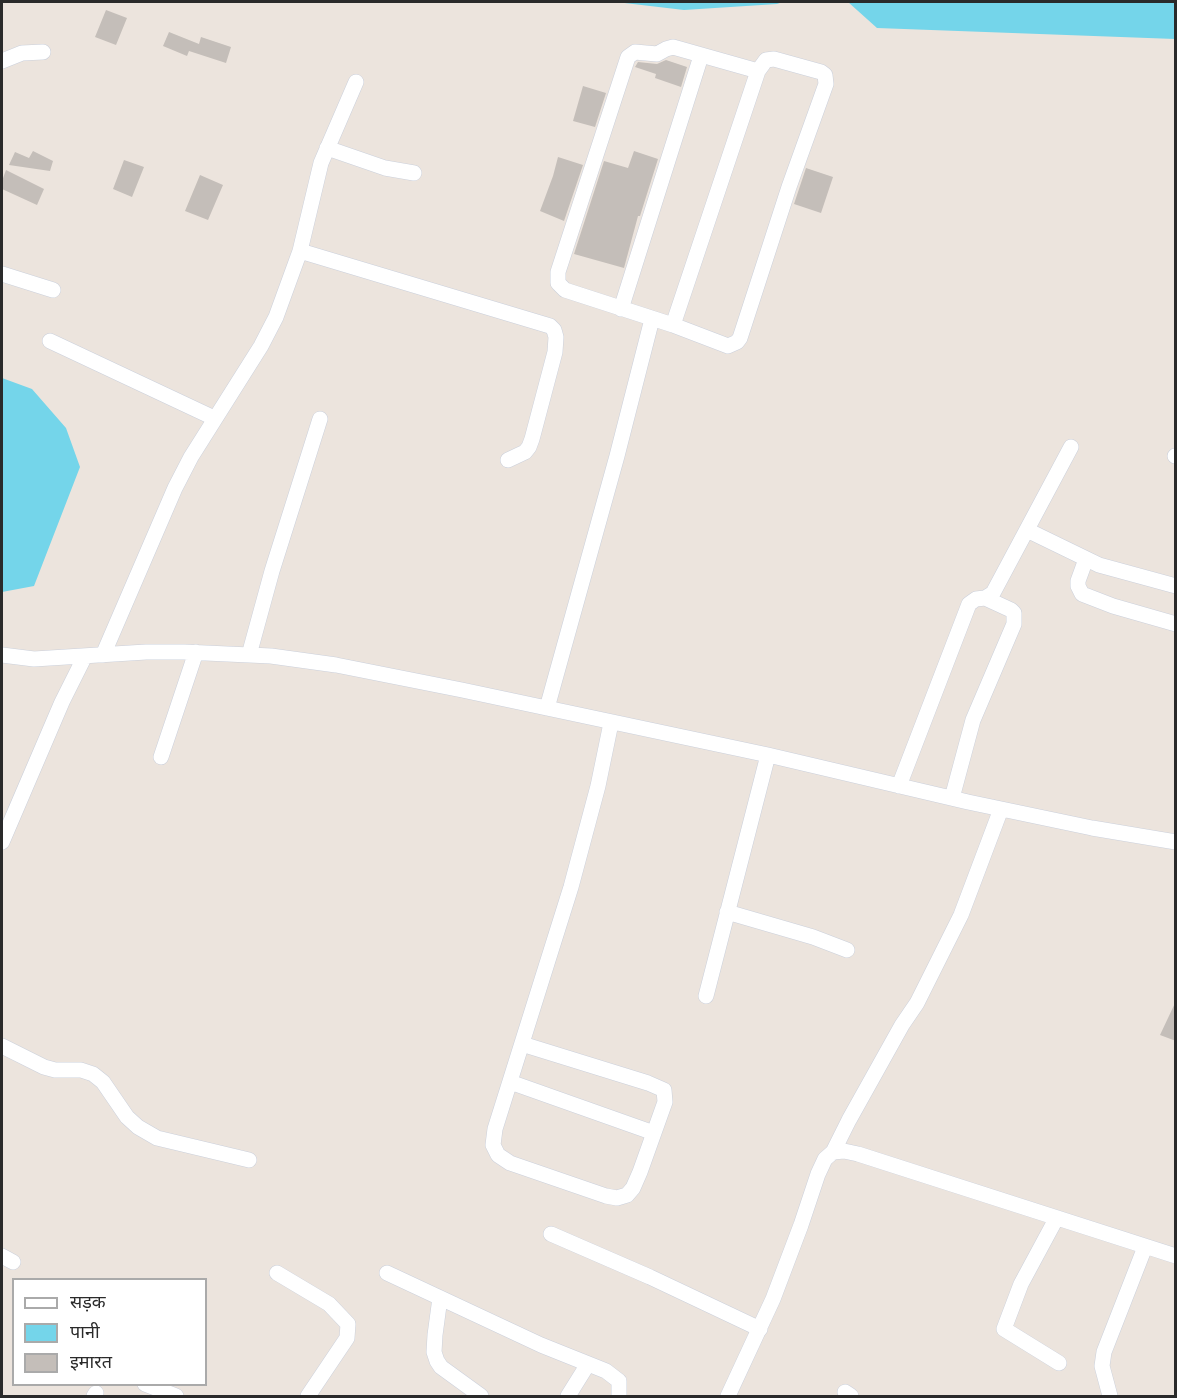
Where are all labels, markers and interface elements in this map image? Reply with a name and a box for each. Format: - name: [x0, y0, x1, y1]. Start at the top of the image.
- legend: [12, 1278, 207, 1386]
- text: सड़क: [70, 1291, 106, 1312]
- text: पानी: [70, 1321, 100, 1342]
- text: इमारत: [70, 1351, 112, 1372]

